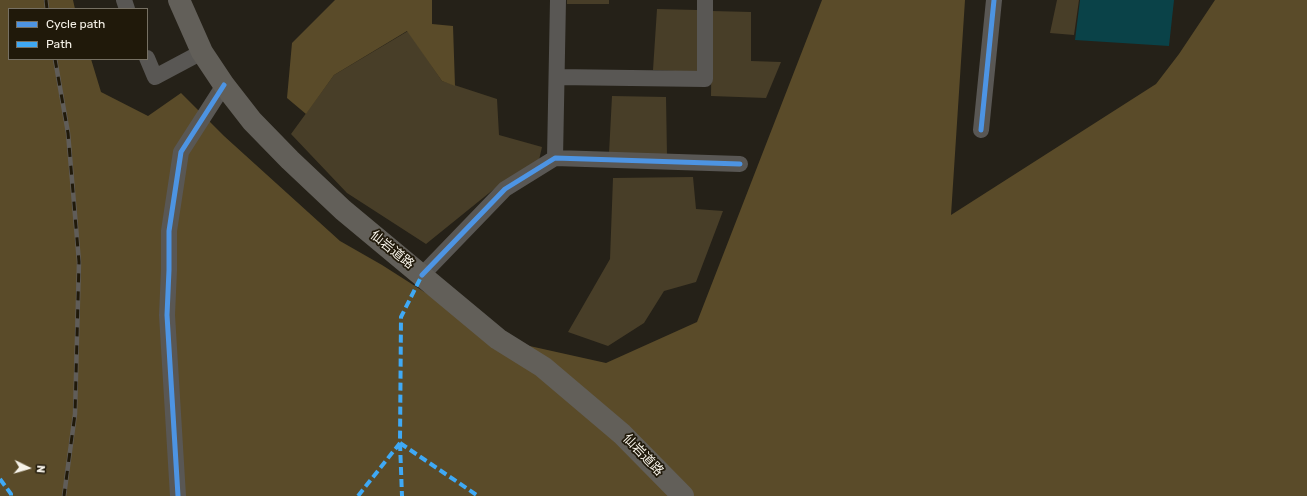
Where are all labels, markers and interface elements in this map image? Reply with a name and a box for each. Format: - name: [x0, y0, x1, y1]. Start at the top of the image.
- legend: [8, 8, 148, 60]
- text: Cycle path: [46, 17, 105, 31]
- text: Path: [46, 37, 72, 51]
- street label: 仙岩道路: [367, 228, 417, 272]
- street label: 仙岩道路: [619, 431, 667, 479]
- north arrow: [8, 448, 48, 488]
- text: N: [34, 465, 47, 474]

